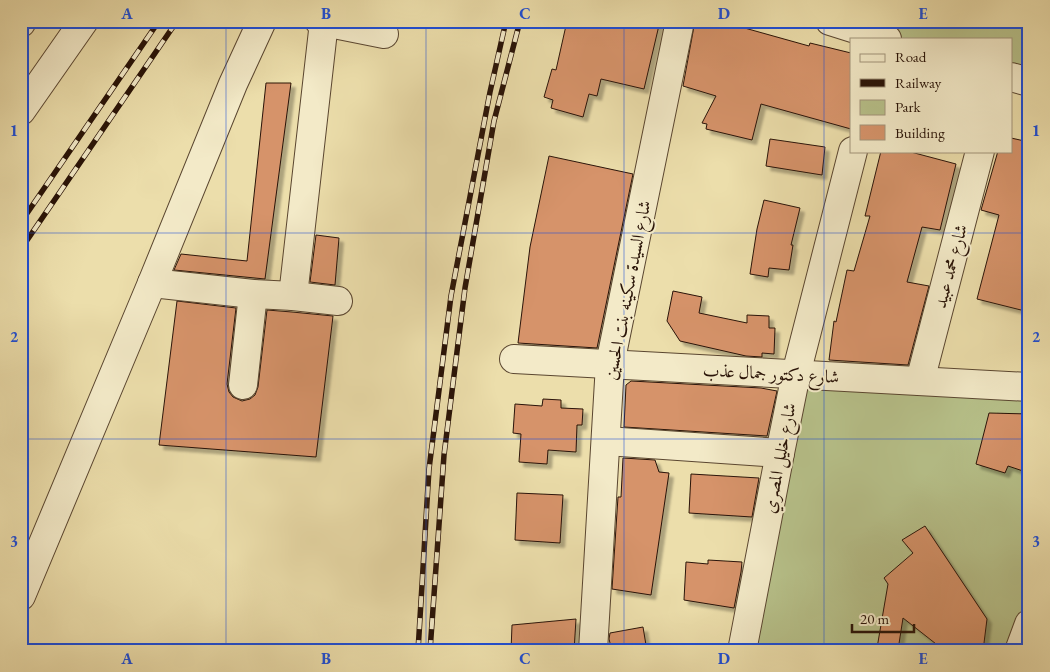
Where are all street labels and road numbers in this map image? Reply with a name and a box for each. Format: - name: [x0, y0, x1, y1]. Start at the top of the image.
- street label: شارع السيدة سكينه بنت الحسين: [598, 198, 660, 383]
- street label: شارع محمد عبيد: [928, 222, 976, 312]
- street label: شارع دكتور جمال عذب: [702, 358, 840, 392]
- street label: شارع خليل المصري: [757, 401, 805, 516]

